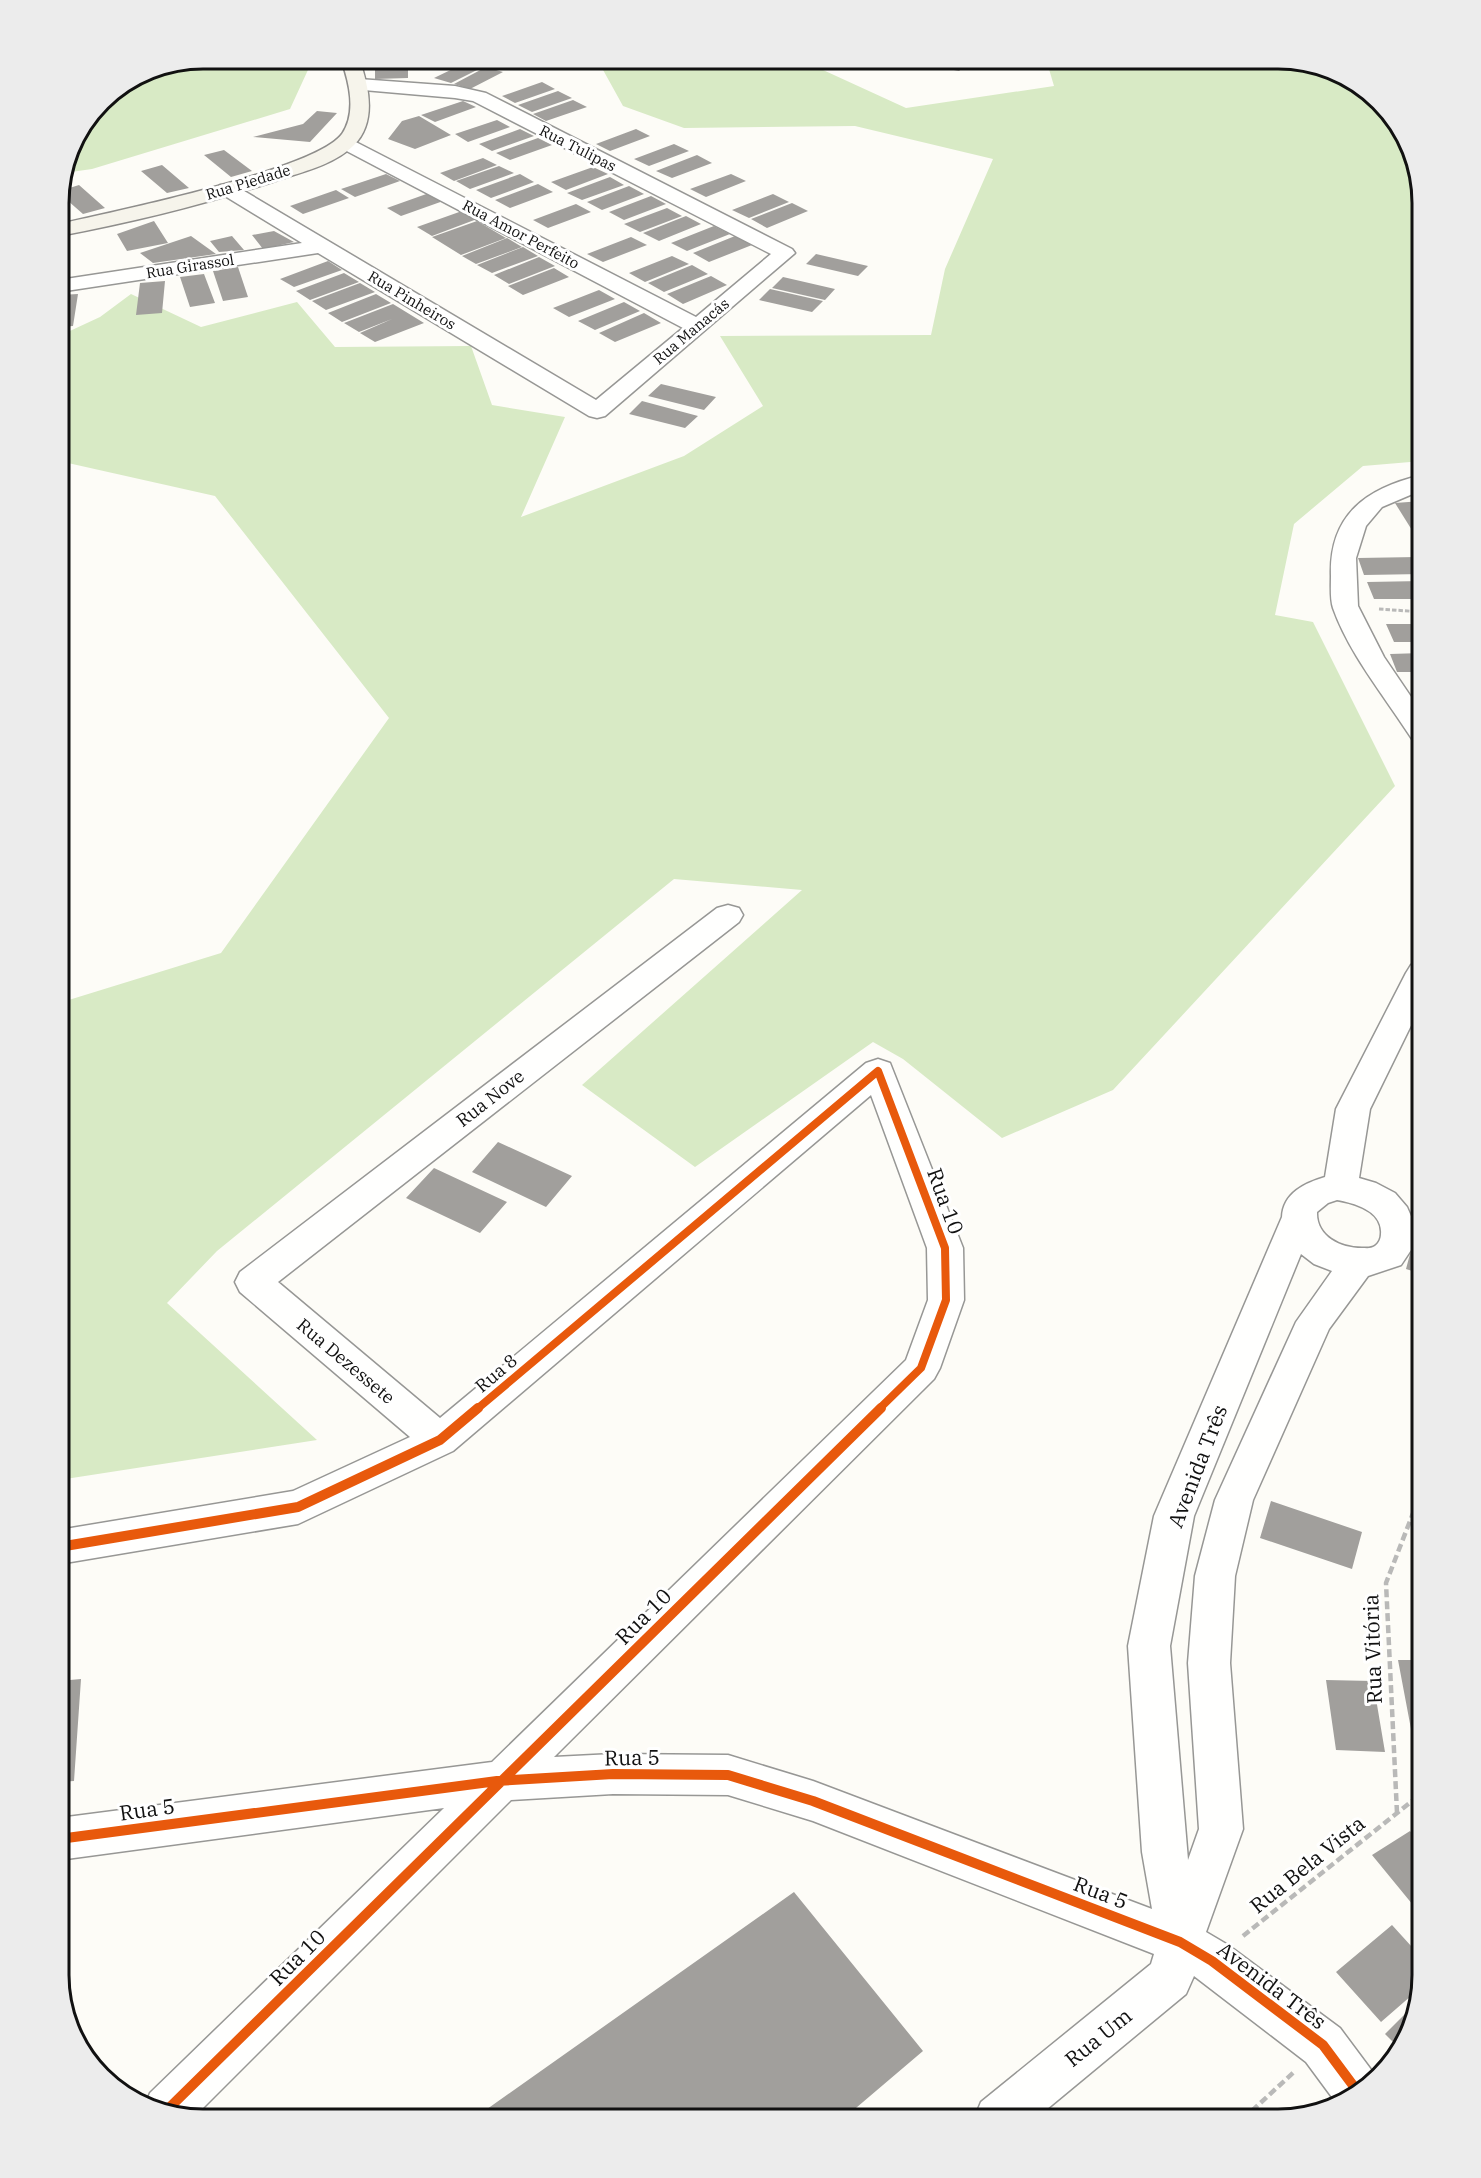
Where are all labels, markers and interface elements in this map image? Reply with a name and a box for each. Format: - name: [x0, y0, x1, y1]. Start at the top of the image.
- street label: Rua Tulipas: [536, 121, 620, 175]
- street label: Rua Piedade: [203, 160, 293, 204]
- street label: Rua Amor Perfeito: [459, 195, 583, 273]
- street label: Rua Girassol: [145, 250, 235, 282]
- street label: Rua Pinheiros: [365, 266, 459, 334]
- street label: Rua Manacás: [649, 294, 733, 368]
- street label: Rua Nove: [451, 1064, 529, 1132]
- street label: Rua 10: [921, 1164, 971, 1238]
- street label: Rua Dezessete: [292, 1313, 400, 1409]
- street label: Rua 8: [470, 1349, 522, 1397]
- street label: Avenida Três: [1161, 1401, 1233, 1531]
- street label: Rua 10: [609, 1582, 677, 1650]
- street label: Rua Vitória: [1356, 1593, 1388, 1705]
- street label: Rua 5: [604, 1743, 660, 1771]
- street label: Rua 5: [117, 1791, 177, 1827]
- street label: Rua Bela Vista: [1244, 1809, 1370, 1919]
- street label: Rua 5: [1070, 1869, 1132, 1915]
- street label: Rua 10: [263, 1923, 331, 1991]
- street label: Avenida Três: [1212, 1935, 1332, 2035]
- street label: Rua Um: [1059, 2001, 1137, 2073]

